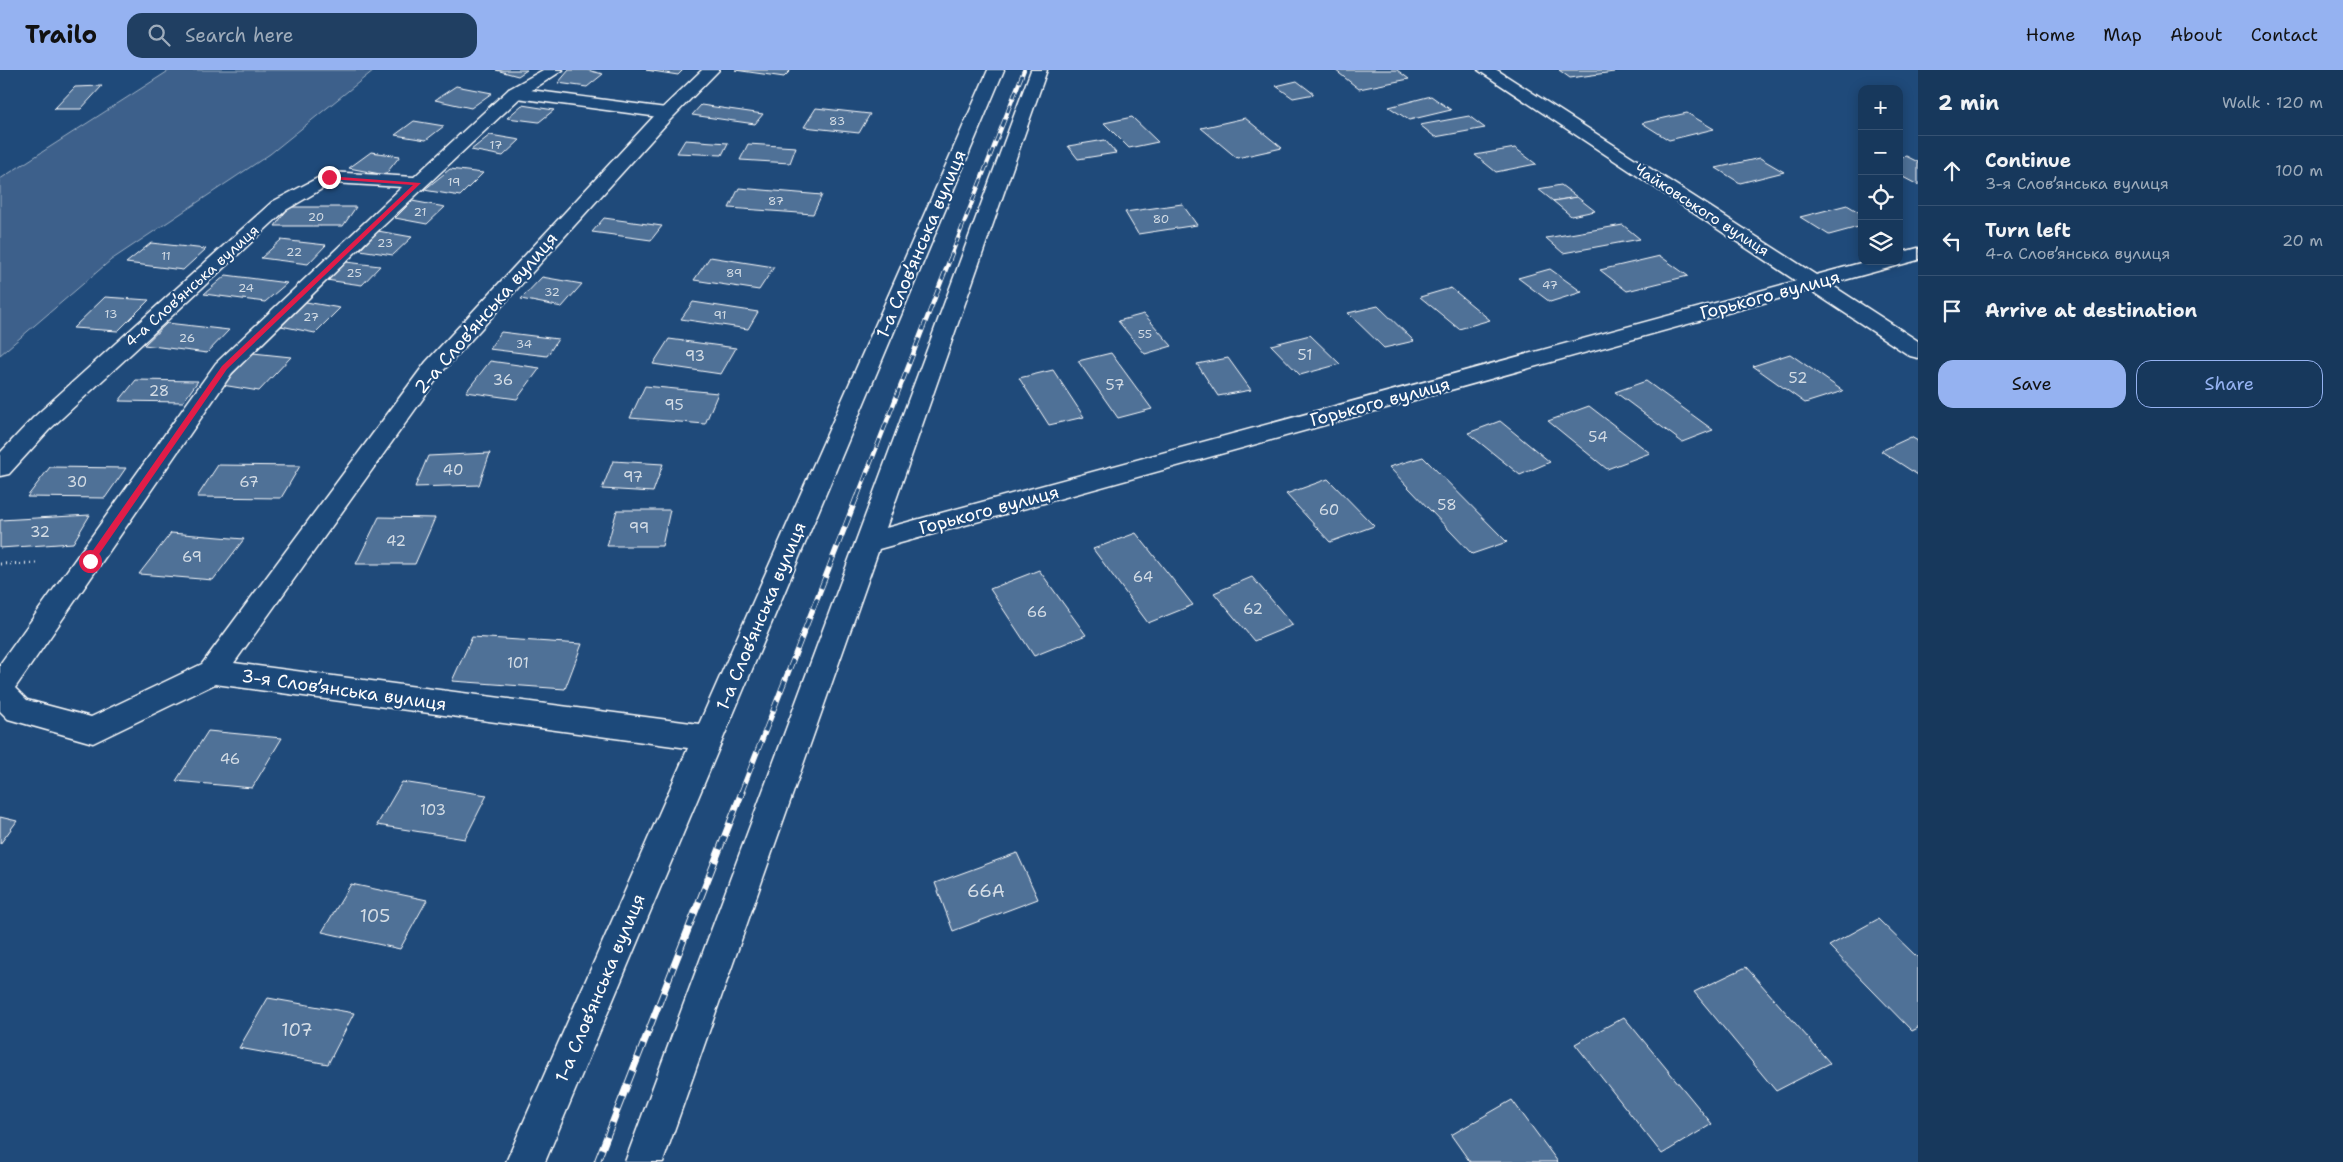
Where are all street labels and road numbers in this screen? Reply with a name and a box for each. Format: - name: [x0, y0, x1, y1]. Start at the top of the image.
- street label: 1-а Слов’янська вулиця: [870, 146, 972, 342]
- street label: Чайковського вулиця: [1631, 159, 1773, 261]
- street label: 4-а Слов’янська вулиця: [121, 220, 263, 352]
- street label: 2-а Слов’янська вулиця: [409, 227, 563, 399]
- street label: Горького вулиця: [1697, 265, 1843, 325]
- street label: Горького вулиця: [1307, 372, 1453, 432]
- street label: Горького вулиця: [916, 480, 1062, 540]
- street label: 1-а Слов’янська вулиця: [710, 518, 812, 714]
- street label: 3-я Слов’янська вулиця: [240, 664, 448, 716]
- street label: 1-а Слов’янська вулиця: [549, 890, 651, 1086]

